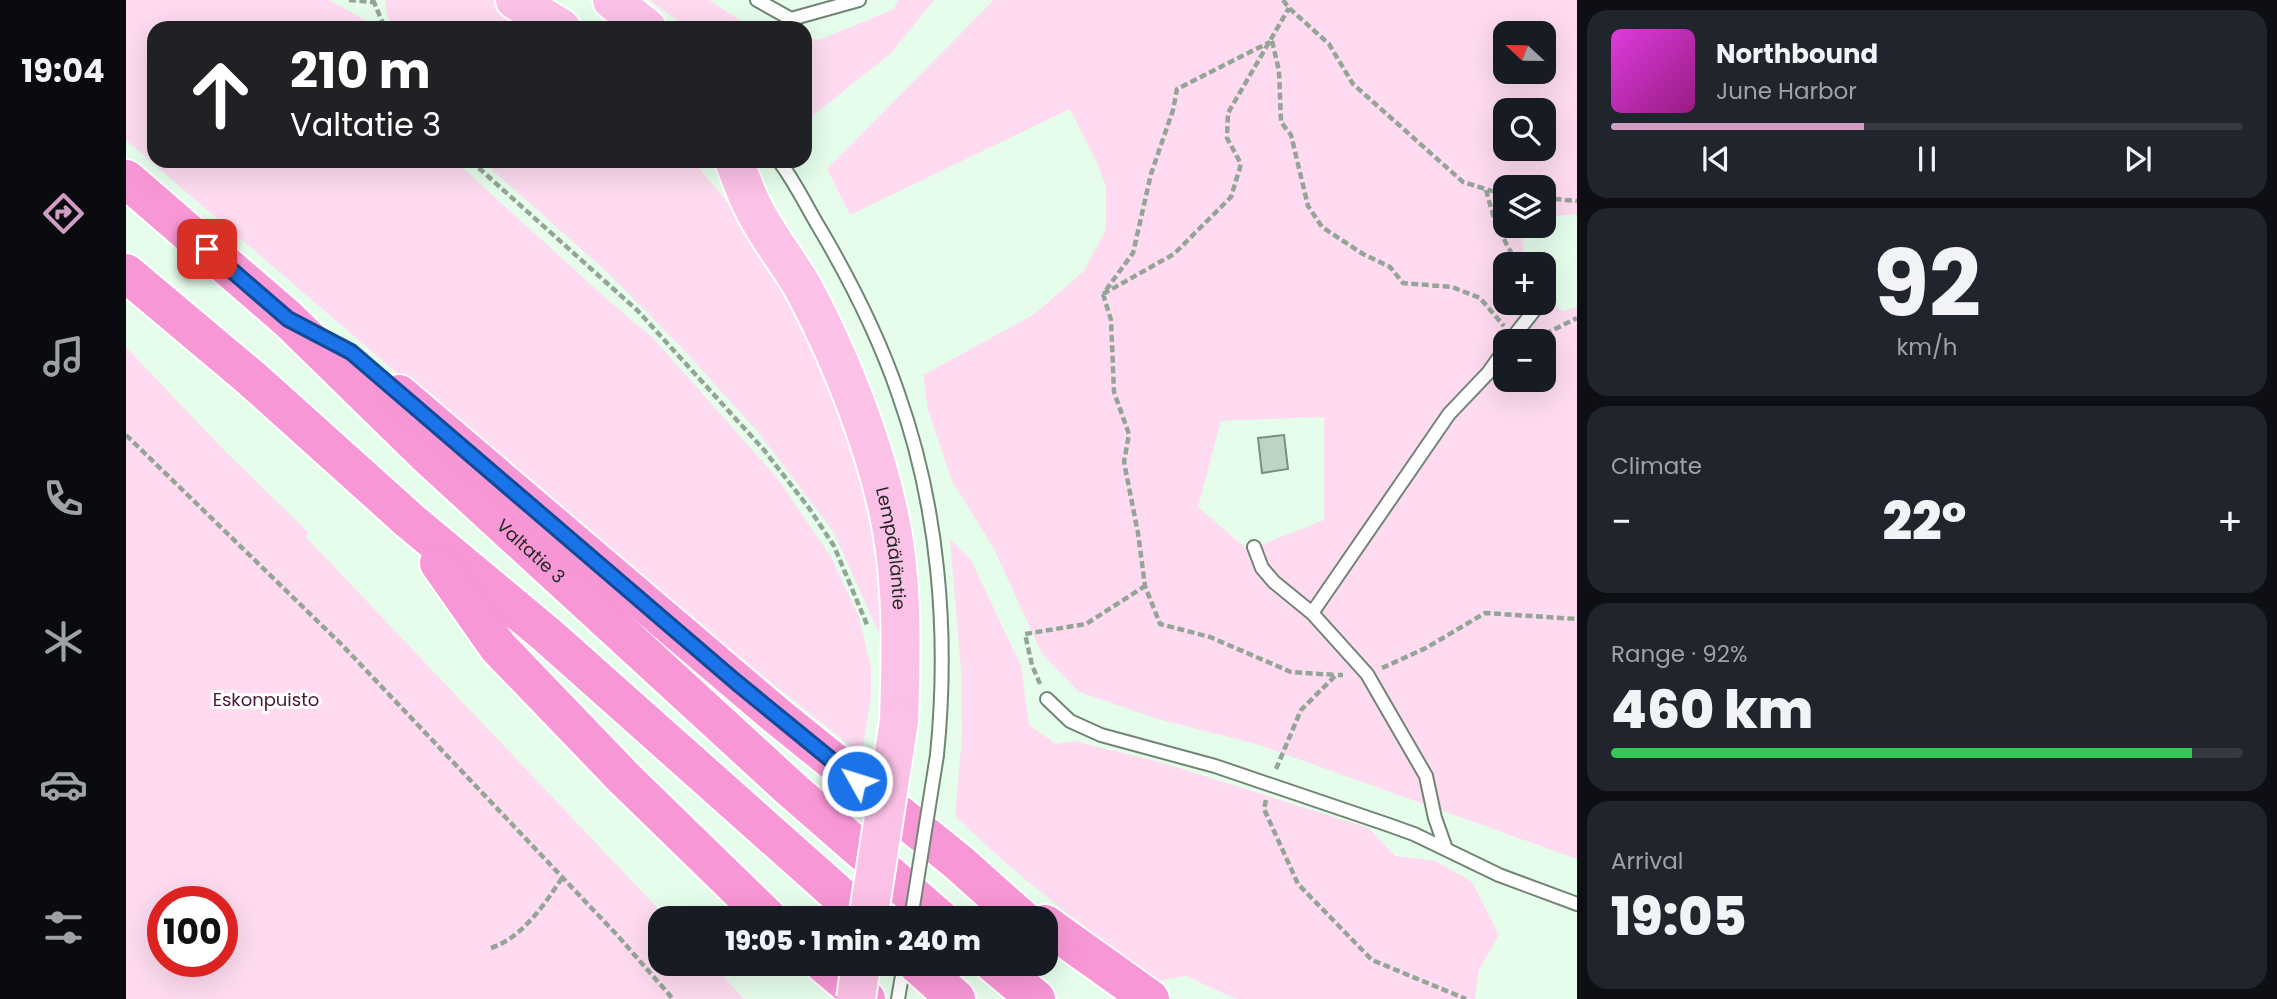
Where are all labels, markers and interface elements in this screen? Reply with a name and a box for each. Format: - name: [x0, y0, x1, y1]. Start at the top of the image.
- north arrow: [1493, 21, 1556, 84]
- map controls: [1493, 21, 1556, 392]
- text: Northbound: [1716, 36, 1878, 72]
- text: 210 m: [290, 37, 431, 105]
- text: 19:04: [21, 48, 105, 93]
- icon: ahead: [175, 49, 266, 140]
- text: June Harbor: [1716, 75, 1857, 107]
- button: search: [1493, 98, 1556, 161]
- text: Valtatie 3: [290, 102, 441, 147]
- icon: previous: [1697, 140, 1735, 178]
- icon: pause: [1908, 140, 1946, 178]
- icon: next: [2119, 140, 2157, 178]
- button: layers: [1493, 175, 1556, 238]
- icon: directions: [39, 189, 88, 238]
- pin: [177, 219, 237, 279]
- text: 92: [1873, 220, 1981, 348]
- icon: arrive: [188, 230, 226, 268]
- button: +: [1493, 252, 1556, 315]
- button: −: [1493, 329, 1556, 392]
- text: km/h: [1896, 331, 1958, 363]
- icon: music: [39, 332, 88, 381]
- text: Climate: [1611, 450, 1702, 482]
- icon: phone: [39, 474, 88, 523]
- street label: Lempääläntie: [870, 484, 912, 610]
- text: 22°: [1882, 485, 1967, 558]
- text: −: [1611, 495, 1632, 548]
- text: +: [2217, 495, 2243, 548]
- street label: Valtatie 3: [491, 513, 571, 589]
- icon: climate: [39, 617, 88, 666]
- text: Range · 92%: [1611, 638, 1747, 670]
- text: 460 km: [1611, 673, 1813, 746]
- park label: Eskonpuisto: [213, 687, 319, 712]
- position arrow: [820, 744, 894, 818]
- icon: car: [39, 760, 88, 809]
- text: Arrival: [1611, 845, 1683, 877]
- text: 19:05: [1611, 880, 1747, 953]
- speed limit sign: 100: [147, 886, 238, 977]
- icon: filters: [39, 903, 88, 952]
- text: 19:05 · 1 min · 240 m: [725, 923, 981, 959]

